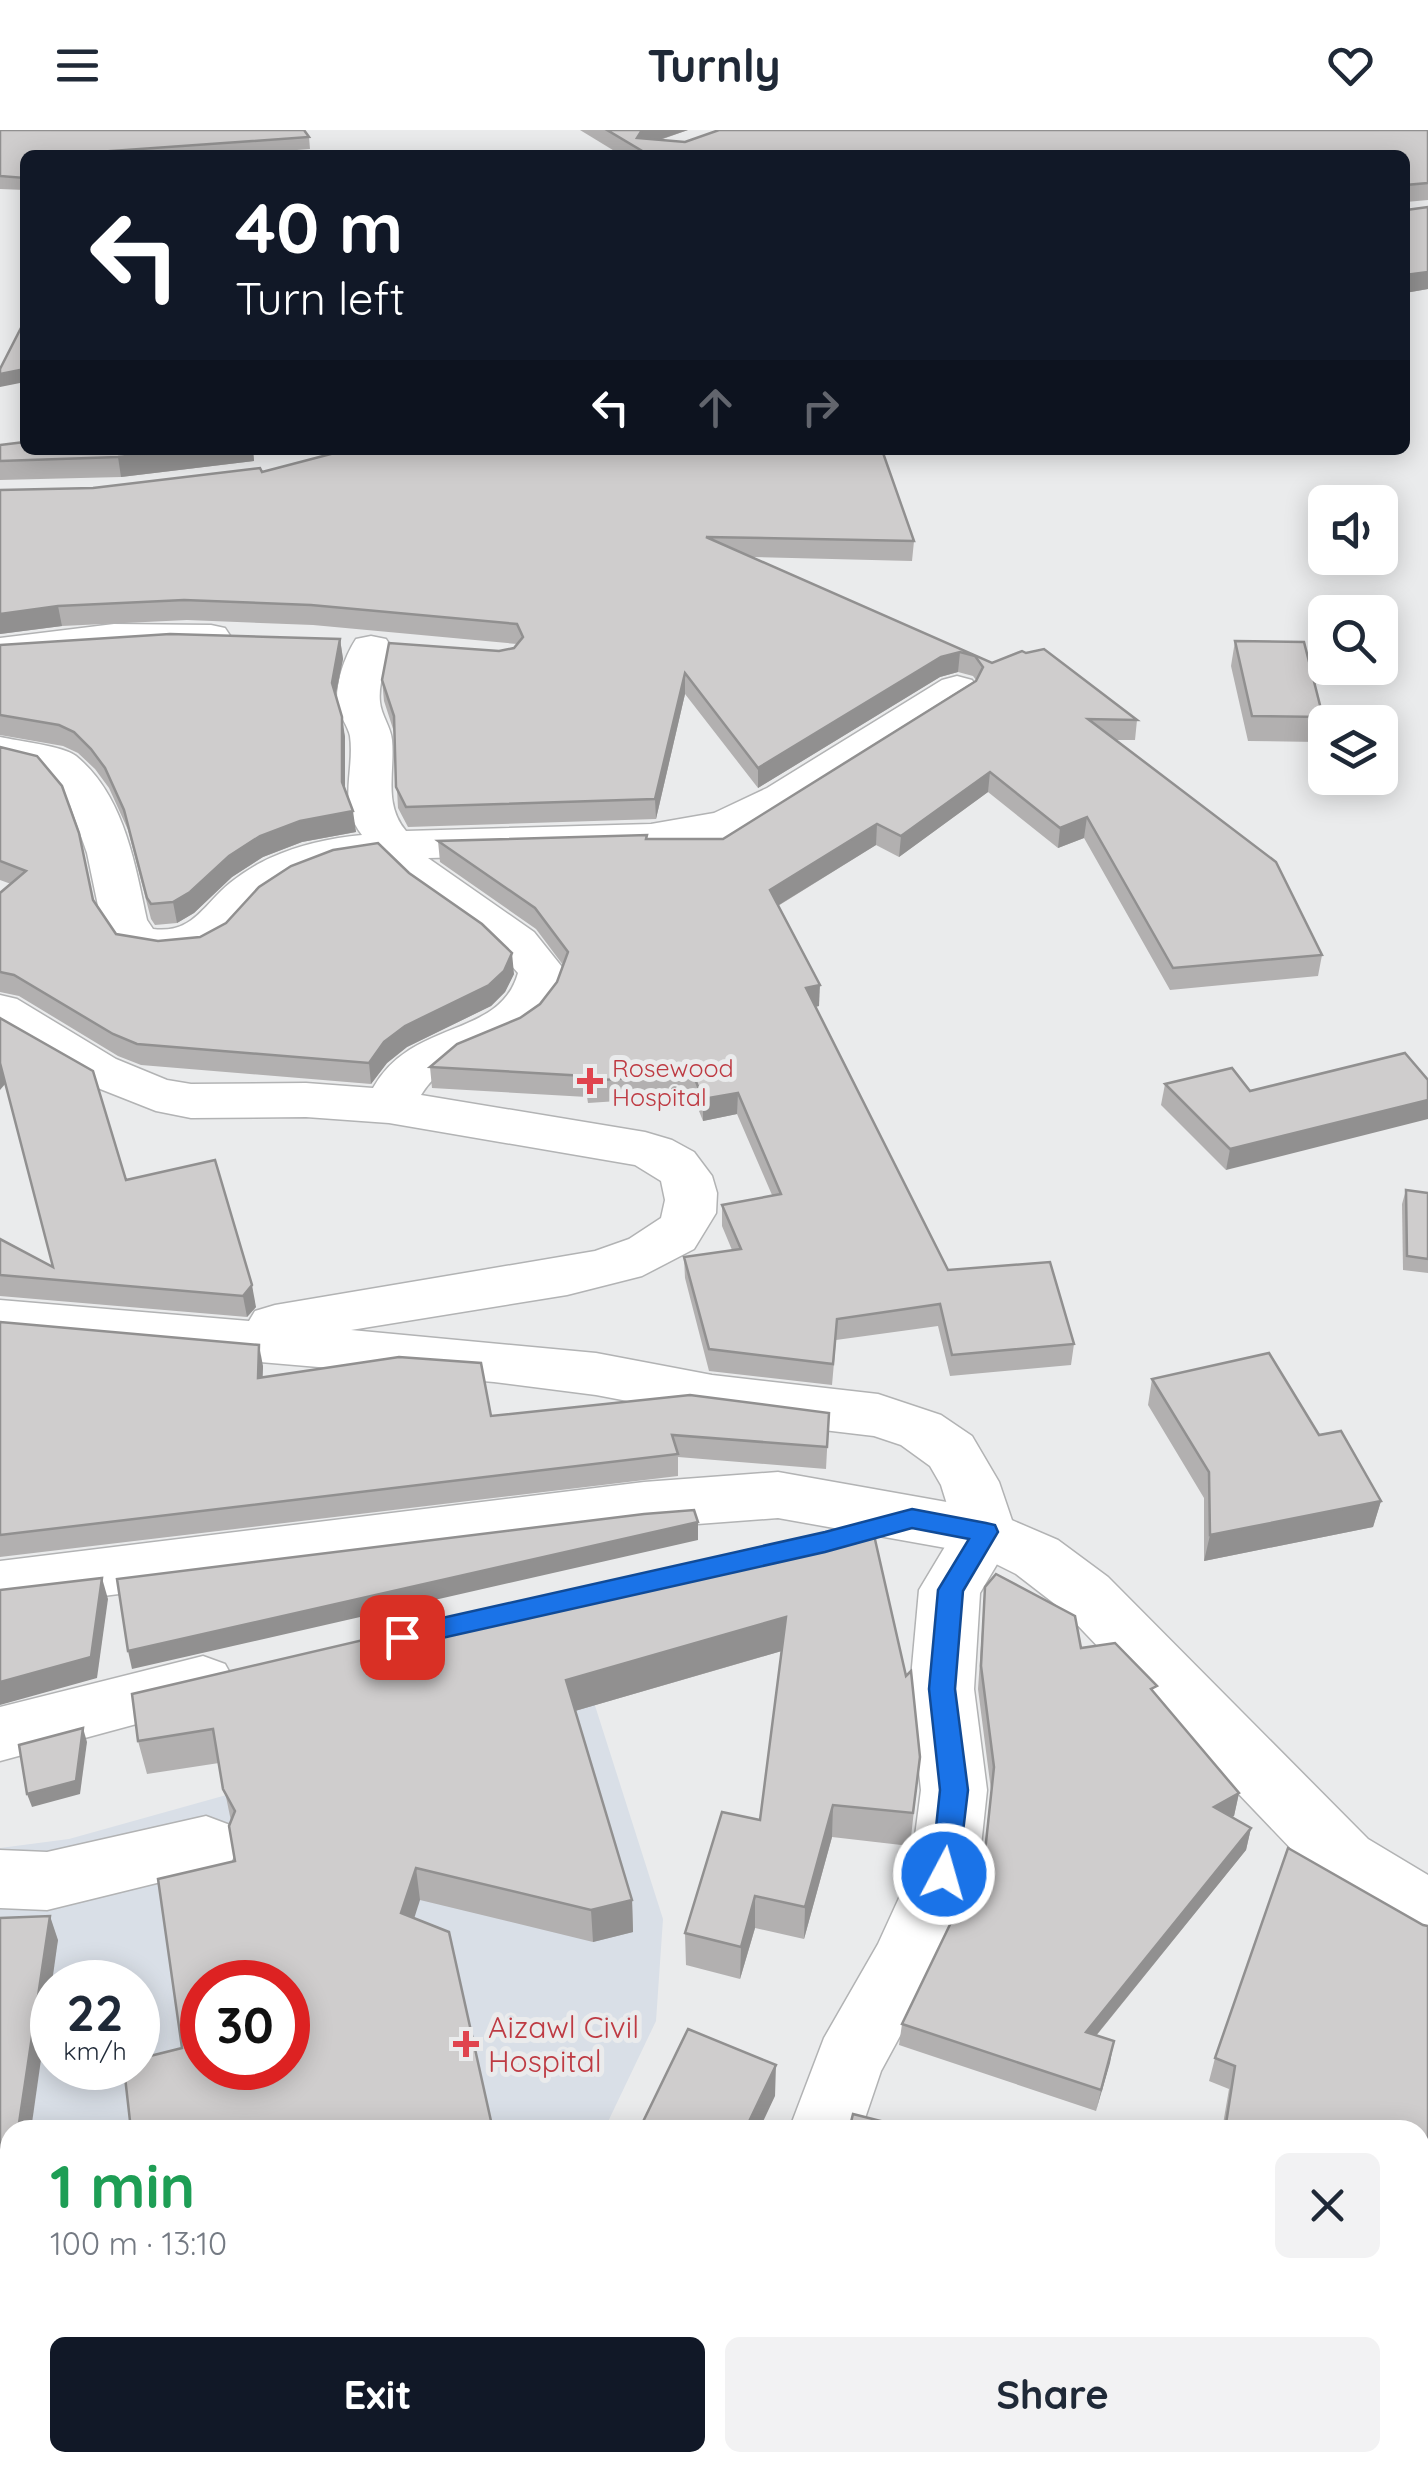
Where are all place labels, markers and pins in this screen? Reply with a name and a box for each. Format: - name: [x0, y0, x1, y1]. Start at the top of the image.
- place label: Rosewood Hospital: [612, 1052, 734, 1112]
- marker: Rosewood Hospital: [577, 1068, 603, 1094]
- pin: [360, 1595, 445, 1680]
- place label: Aizawl Civil Hospital: [488, 2008, 639, 2080]
- marker: Aizawl Civil Hospital: [453, 2031, 479, 2057]

